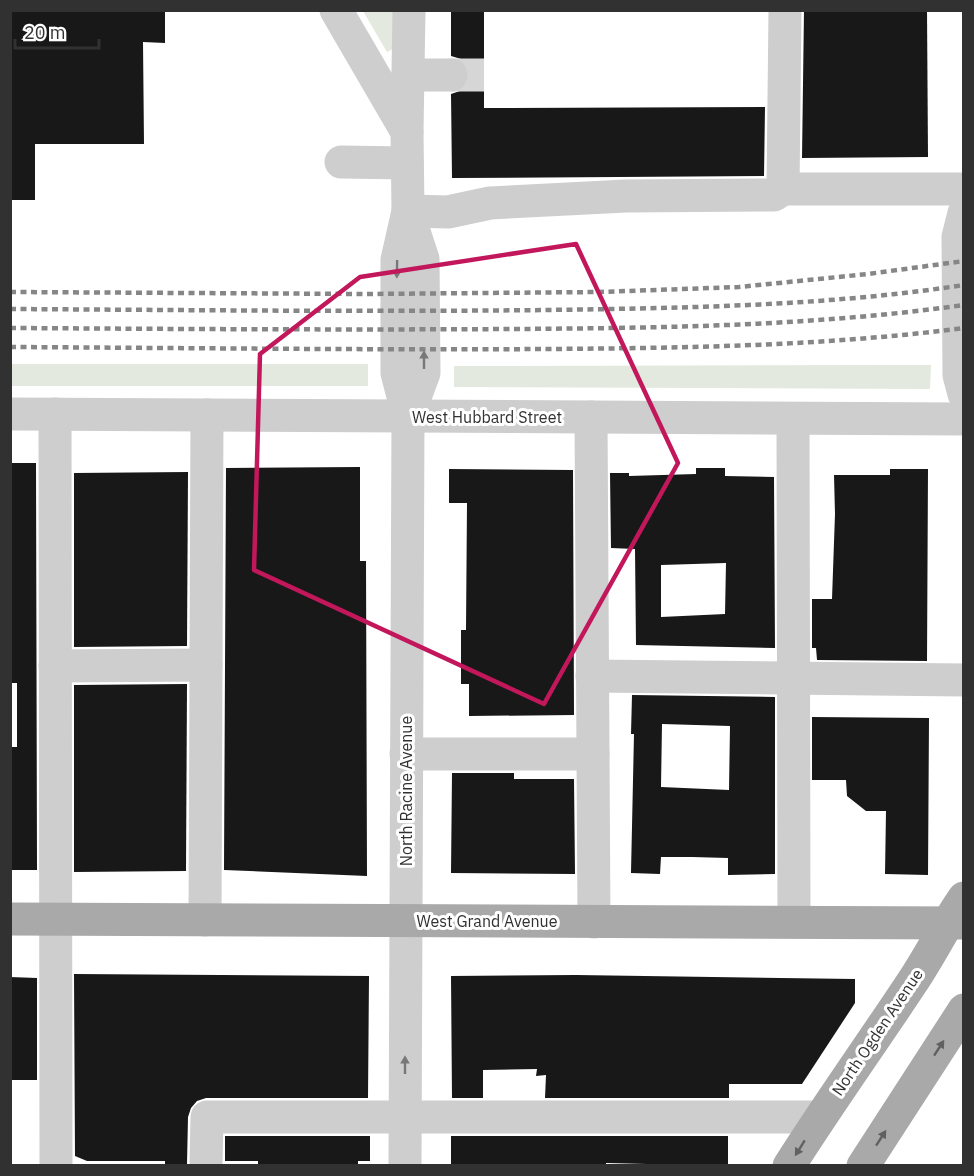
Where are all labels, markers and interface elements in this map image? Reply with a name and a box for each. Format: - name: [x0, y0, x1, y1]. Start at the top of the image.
- scale bar: [15, 12, 99, 50]
- text: 20 m: [24, 21, 66, 44]
- one-way arrow: [393, 259, 402, 278]
- one-way arrow: [419, 351, 429, 370]
- street label: West Hubbard Street: [412, 407, 562, 427]
- street label: North Racine Avenue: [396, 716, 416, 866]
- street label: West Grand Avenue: [417, 911, 558, 931]
- street label: North Ogden Avenue: [827, 965, 927, 1099]
- one-way arrow: [933, 1040, 944, 1056]
- one-way arrow: [400, 1056, 410, 1075]
- one-way arrow: [875, 1130, 886, 1146]
- one-way arrow: [795, 1140, 806, 1156]

